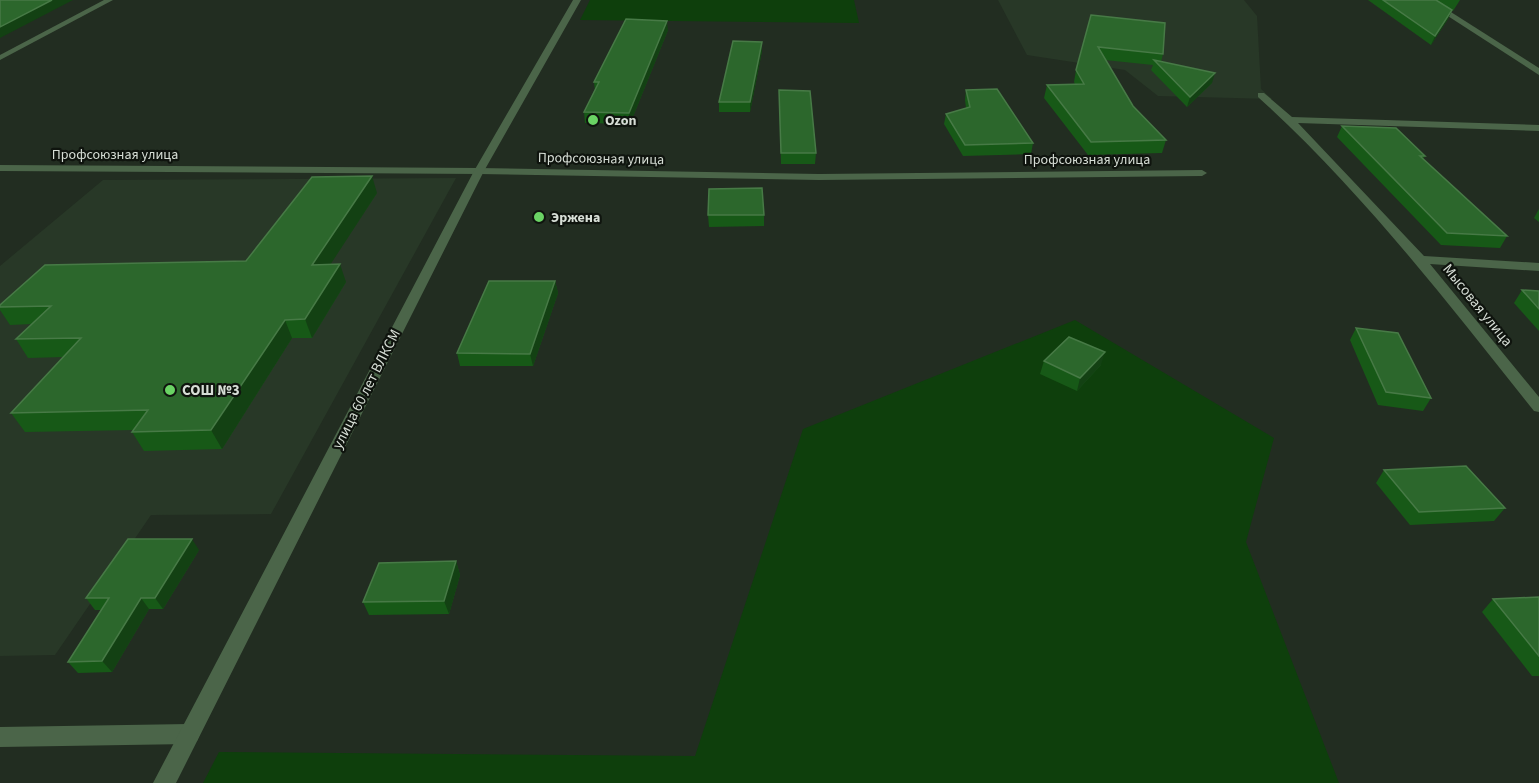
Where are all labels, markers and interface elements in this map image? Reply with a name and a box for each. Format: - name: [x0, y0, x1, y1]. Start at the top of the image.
- place label: Ozon: [605, 111, 636, 131]
- marker: Ozon: [586, 113, 600, 127]
- street label: Профсоюзная улица: [52, 145, 178, 165]
- street label: Профсоюзная улица: [538, 148, 664, 170]
- street label: Профсоюзная улица: [1024, 150, 1150, 170]
- place label: Эржена: [551, 208, 600, 228]
- marker: Эржена: [532, 210, 546, 224]
- street label: Мысовая улица: [1438, 259, 1518, 351]
- street label: улица 60 лет ВЛКСМ: [327, 326, 406, 453]
- place label: СОШ №3: [182, 380, 240, 401]
- marker: СОШ №3: [163, 383, 177, 397]

